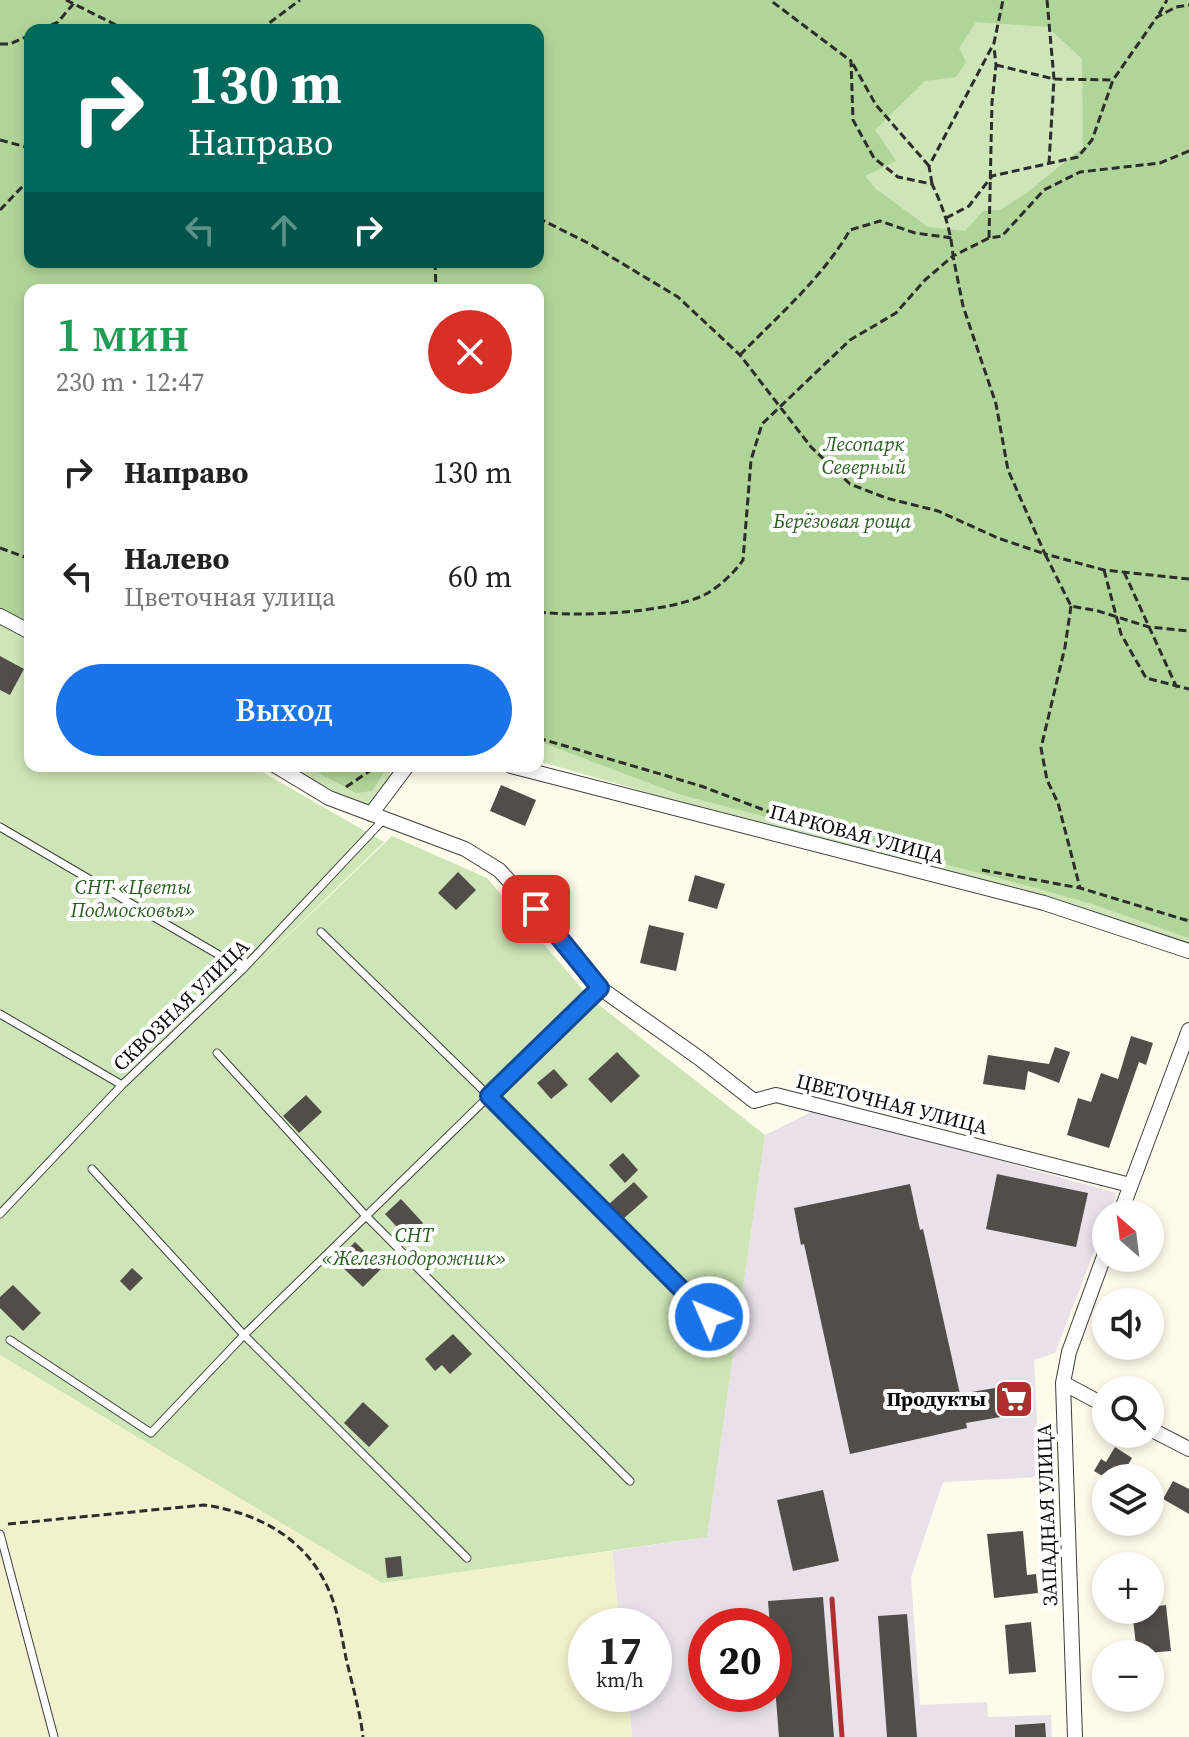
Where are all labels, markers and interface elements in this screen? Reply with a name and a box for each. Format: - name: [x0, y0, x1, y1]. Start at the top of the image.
- text: 130 m: [188, 45, 342, 122]
- icon: right: [56, 56, 160, 160]
- text: Направо: [188, 118, 333, 167]
- icon: left: [178, 208, 222, 252]
- icon: ahead: [262, 208, 306, 252]
- icon: right: [346, 208, 390, 252]
- text: 1 мин: [56, 301, 189, 367]
- button: close: [428, 310, 512, 394]
- text: 230 m · 12:47: [56, 364, 204, 400]
- park label: Лесопарк Северный: [822, 430, 907, 481]
- icon: right: [56, 450, 100, 494]
- text: Направо: [124, 452, 248, 493]
- text: 130 m: [433, 452, 512, 493]
- park label: Берёзовая роща: [772, 507, 912, 535]
- text: Налево: [124, 538, 229, 579]
- icon: left: [56, 554, 100, 598]
- text: 60 m: [448, 556, 512, 597]
- text: Цветочная улица: [124, 579, 336, 615]
- button: Выход: [56, 664, 512, 756]
- street label: ПАРКОВАЯ УЛИЦА: [767, 797, 948, 871]
- park label: СНТ «Цветы Подмосковья»: [70, 873, 195, 924]
- pin: [502, 875, 570, 943]
- icon: arrive: [514, 887, 558, 931]
- street label: СКВОЗНАЯ УЛИЦА: [107, 932, 256, 1077]
- street label: ЦВЕТОЧНАЯ УЛИЦА: [793, 1067, 991, 1142]
- north arrow: [1092, 1200, 1164, 1272]
- map controls: [1092, 1200, 1164, 1712]
- park label: СНТ «Железнодорожник»: [322, 1221, 506, 1272]
- position arrow: [667, 1275, 751, 1359]
- button: sound: [1092, 1288, 1164, 1360]
- button: search: [1092, 1376, 1164, 1448]
- supermarket icon: Продукты: [993, 1378, 1035, 1420]
- place label: Продукты: [886, 1385, 986, 1413]
- street label: ЗАПАДНАЯ УЛИЦА: [1030, 1422, 1064, 1607]
- button: layers: [1092, 1464, 1164, 1536]
- button: +: [1092, 1552, 1164, 1624]
- speed limit sign: 20: [688, 1608, 792, 1712]
- text: 17: [598, 1623, 642, 1677]
- button: −: [1092, 1640, 1164, 1712]
- text: km/h: [596, 1666, 644, 1694]

